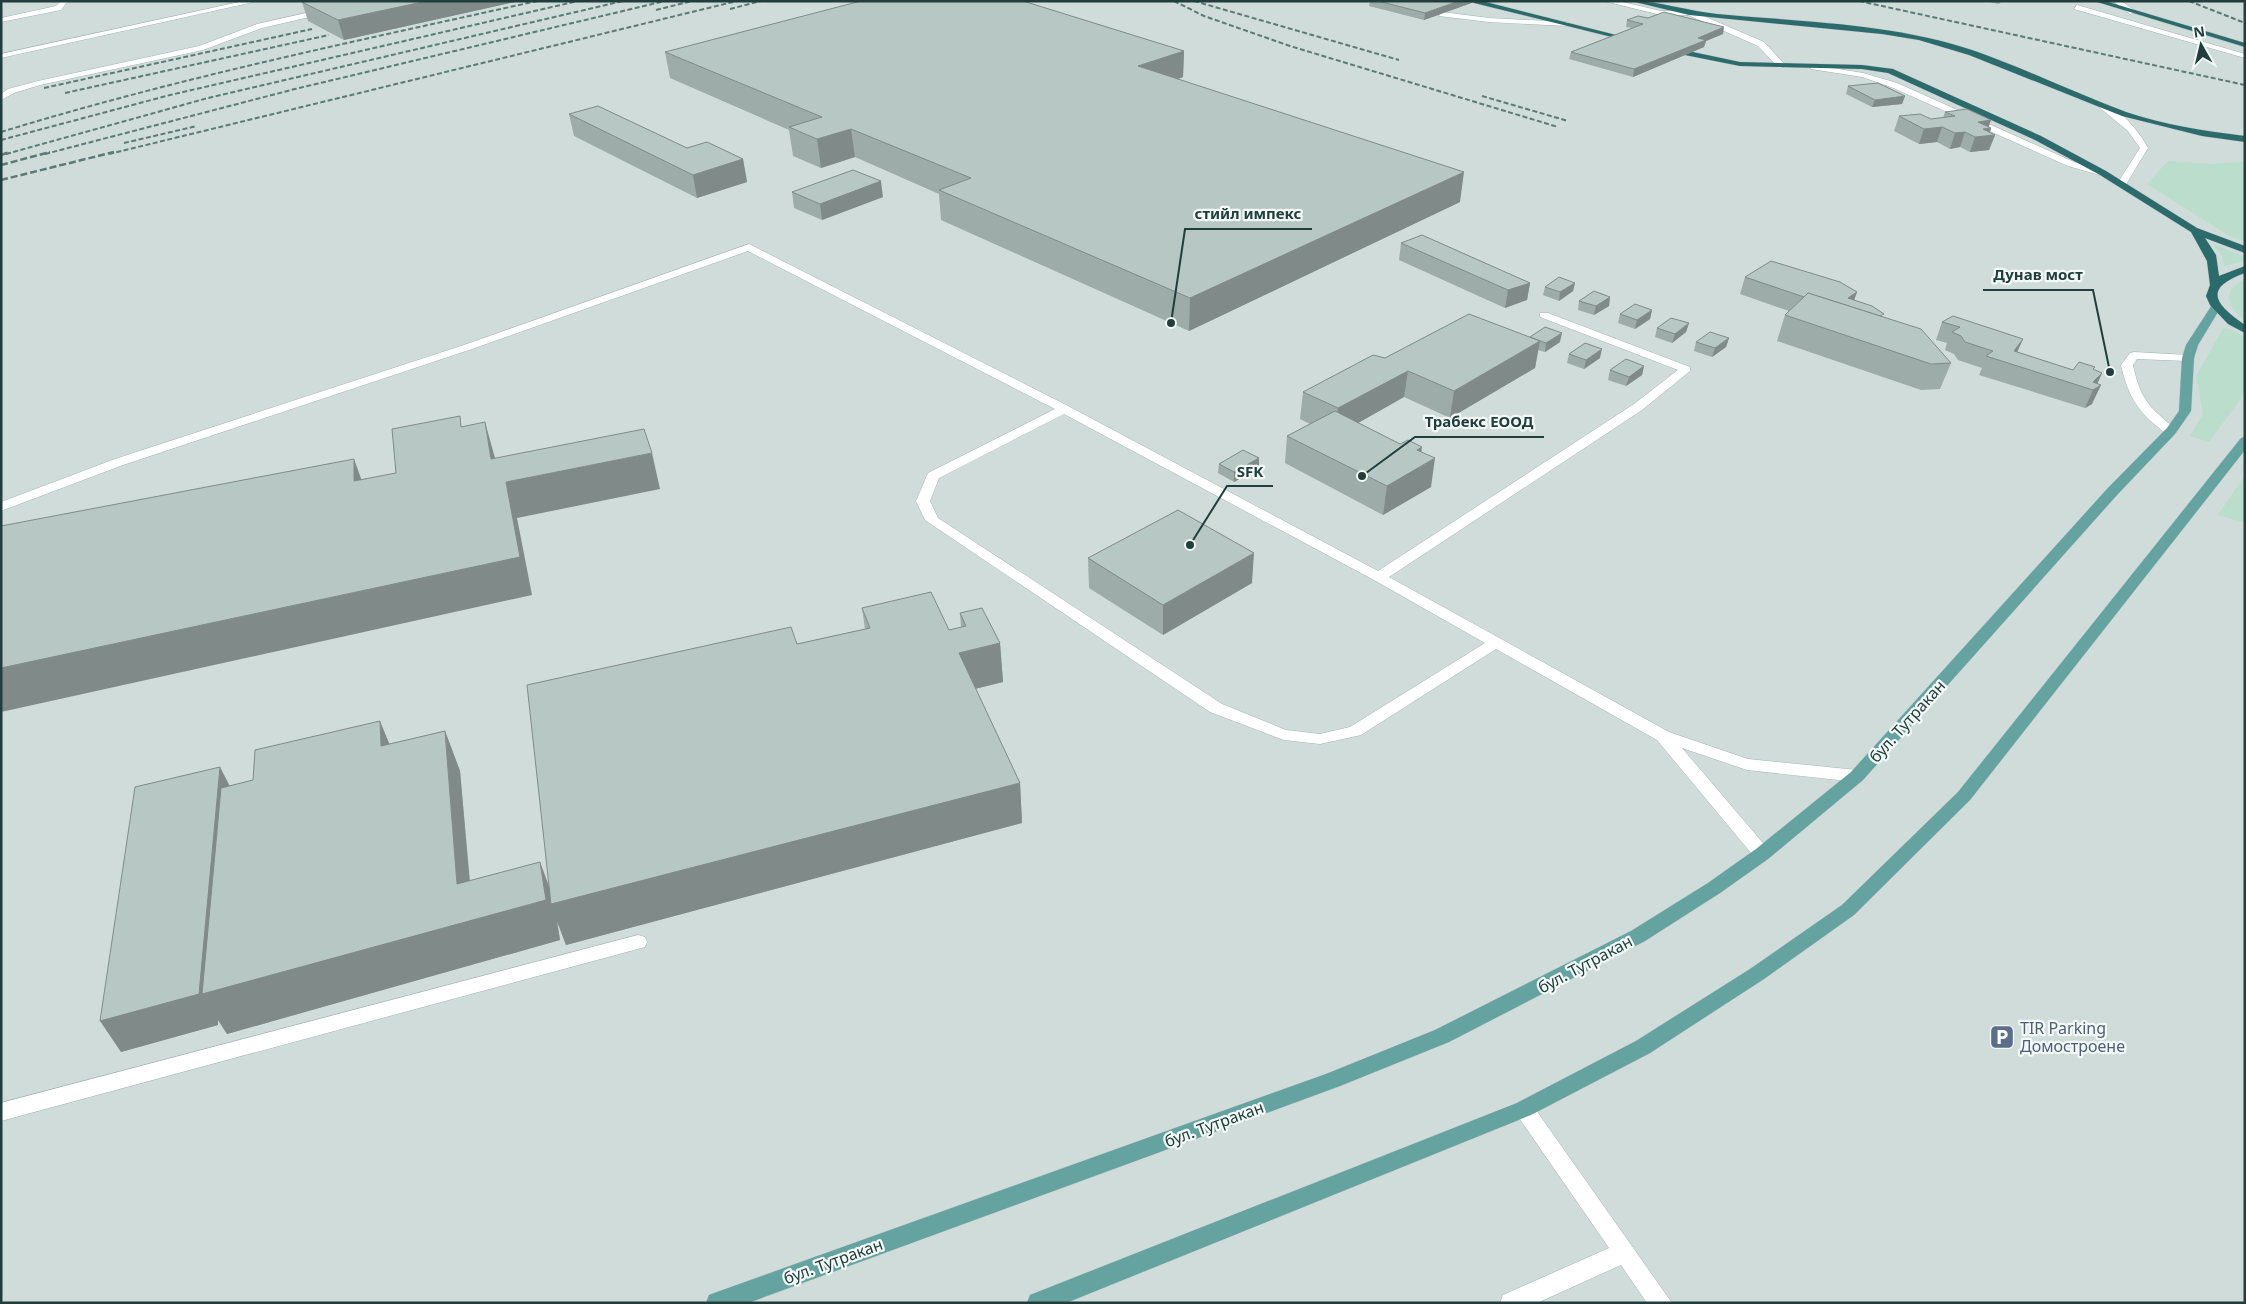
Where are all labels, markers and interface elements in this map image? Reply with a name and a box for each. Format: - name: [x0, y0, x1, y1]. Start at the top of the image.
- north arrow: [2176, 20, 2226, 70]
- text: N: [2192, 21, 2206, 42]
- callout: стийл импекс: [1185, 199, 1312, 229]
- text: стийл импекс: [1195, 203, 1302, 223]
- callout: Дунав мост: [1983, 260, 2093, 290]
- text: Дунав мост: [1993, 264, 2083, 284]
- callout: Трабекс ЕООД: [1415, 407, 1544, 437]
- text: Трабекс ЕООД: [1425, 411, 1534, 431]
- callout: SFK: [1227, 456, 1273, 486]
- text: SFK: [1237, 461, 1263, 481]
- street label: бул. Тутракан: [1864, 675, 1950, 767]
- street label: бул. Тутракан: [1534, 930, 1636, 998]
- place label: TIR Parking Домостроене: [2020, 1017, 2125, 1057]
- parking icon: TIR Parking Домостроене: [1989, 1024, 2015, 1050]
- street label: бул. Тутракан: [1161, 1096, 1267, 1152]
- street label: бул. Тутракан: [780, 1233, 886, 1289]

